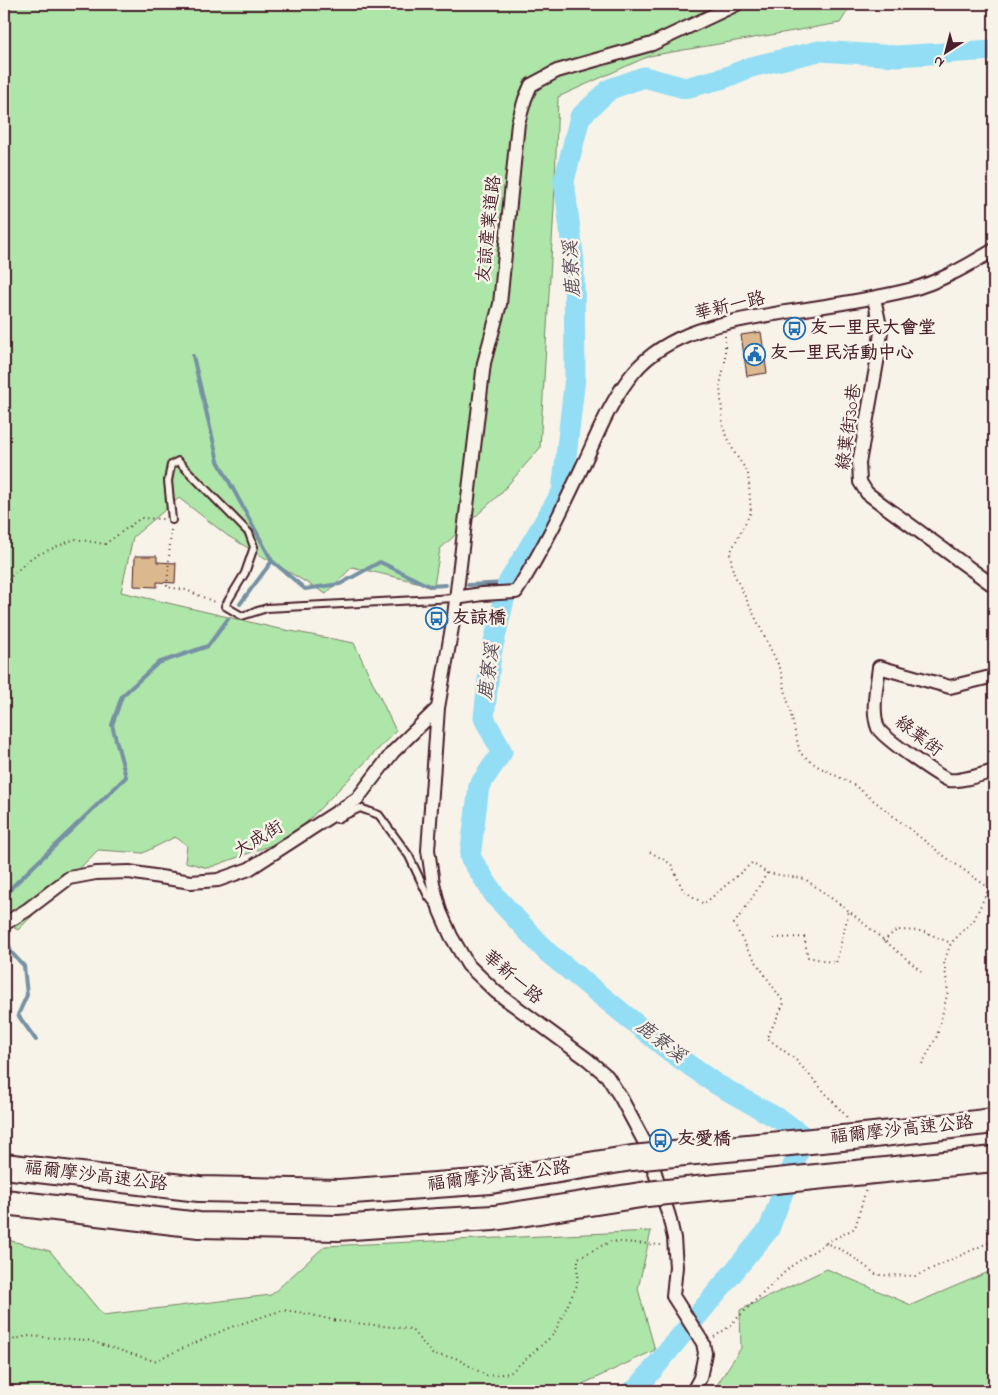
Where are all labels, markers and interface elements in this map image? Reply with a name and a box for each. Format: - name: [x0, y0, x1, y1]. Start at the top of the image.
- north arrow: [920, 28, 970, 78]
- text: N: [929, 50, 949, 73]
- street label: 友諒產業道路: [471, 174, 509, 284]
- water label: 鹿寮溪: [558, 239, 588, 298]
- street label: 華新一路: [692, 286, 768, 328]
- place label: 友一里民大會堂: [810, 316, 936, 342]
- bus stop icon: 友一里民大會堂: [782, 317, 806, 341]
- place label: 友一里民活動中心: [770, 341, 914, 367]
- public building icon: 友一里民活動中心: [742, 342, 766, 366]
- street label: 綠葉街30巷: [831, 382, 869, 472]
- place label: 友諒橋: [452, 606, 506, 632]
- bus stop icon: 友諒橋: [424, 607, 448, 631]
- water label: 鹿寮溪: [473, 641, 507, 702]
- street label: 綠葉街: [889, 710, 947, 764]
- street label: 大成街: [229, 815, 289, 865]
- street label: 華新一路: [476, 945, 548, 1011]
- water label: 鹿寮溪: [629, 1014, 692, 1071]
- street label: 福爾摩沙高速公路: [829, 1111, 975, 1151]
- place label: 友愛橋: [677, 1127, 731, 1153]
- bus stop icon: 友愛橋: [649, 1128, 673, 1152]
- street label: 福爾摩沙高速公路: [23, 1155, 169, 1199]
- street label: 福爾摩沙高速公路: [426, 1155, 572, 1199]

